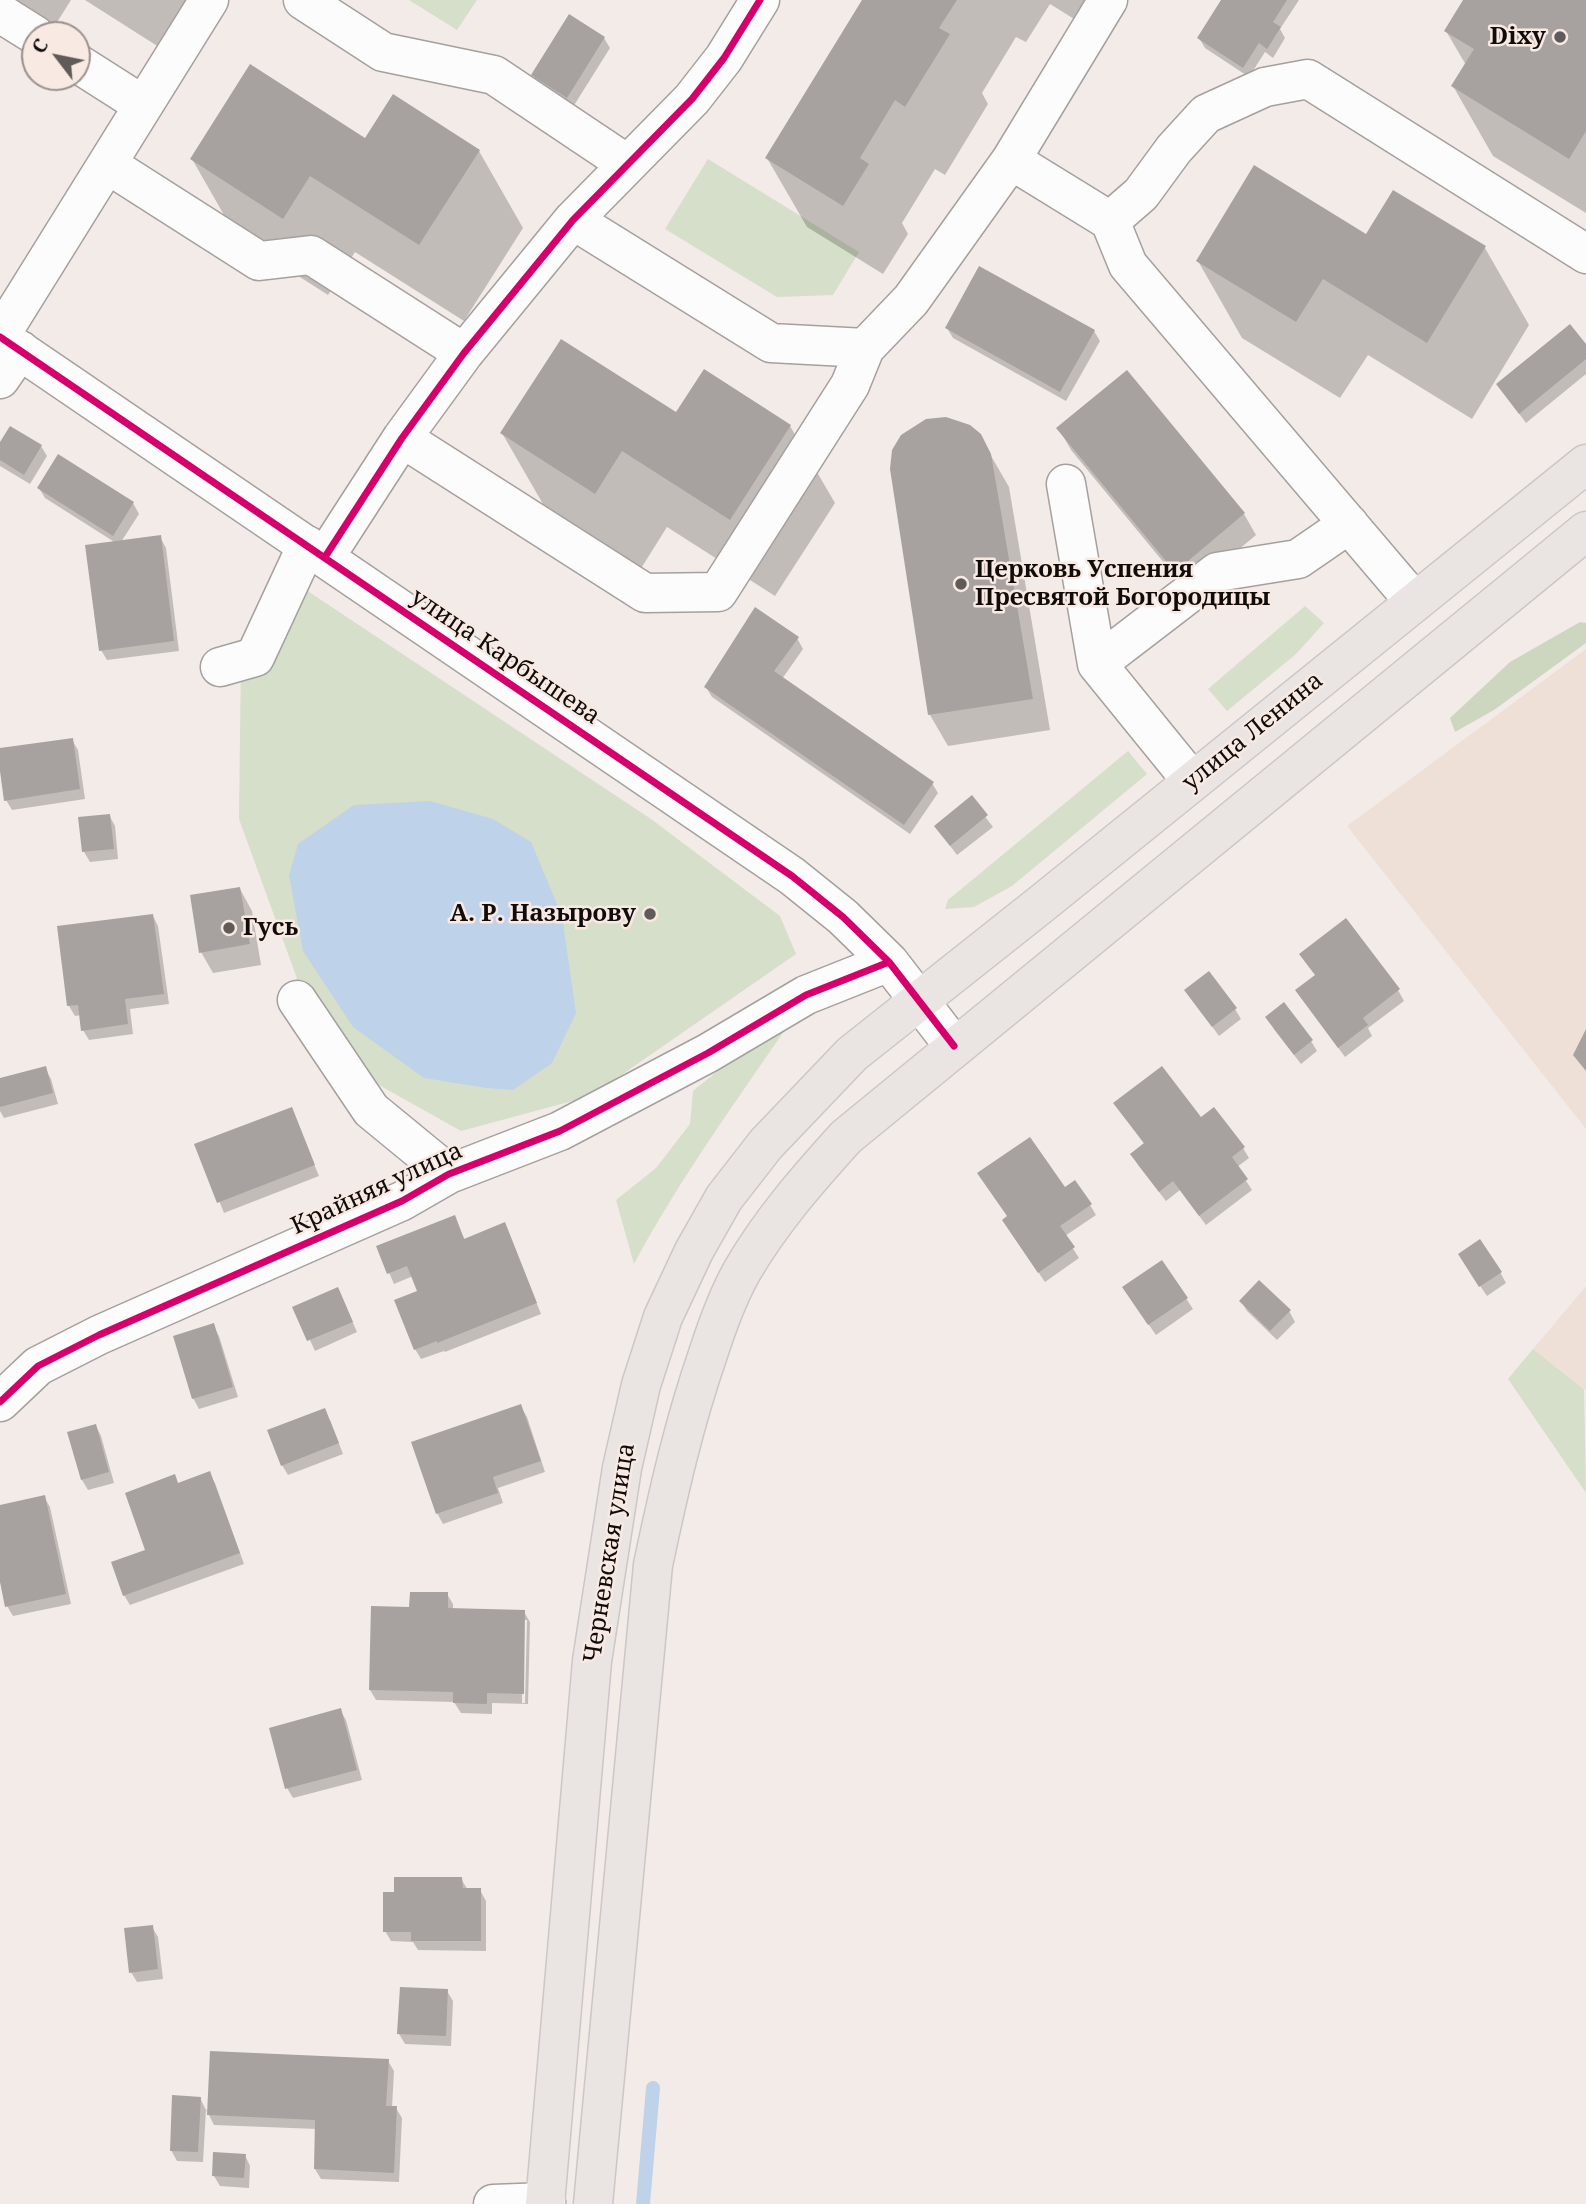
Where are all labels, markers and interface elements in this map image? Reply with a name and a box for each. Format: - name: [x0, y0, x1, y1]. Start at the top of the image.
- north arrow: [21, 21, 91, 91]
- place label: Dixy: [1490, 23, 1546, 51]
- marker: Dixy: [1552, 29, 1568, 45]
- text: С: [26, 34, 54, 58]
- place label: Церковь Успения Пресвятой Богородицы: [975, 556, 1270, 612]
- marker: Церковь Успения Пресвятой Богородицы: [953, 576, 969, 592]
- street label: улица Карбышева: [405, 583, 605, 731]
- street label: улица Ленина: [1177, 666, 1329, 798]
- place label: А. Р. Назырову: [450, 900, 636, 928]
- marker: А. Р. Назырову: [642, 906, 658, 922]
- place label: Гусь: [243, 914, 298, 942]
- marker: Гусь: [221, 920, 237, 936]
- street label: Крайняя улица: [287, 1137, 467, 1241]
- street label: Черневская улица: [578, 1441, 642, 1665]

